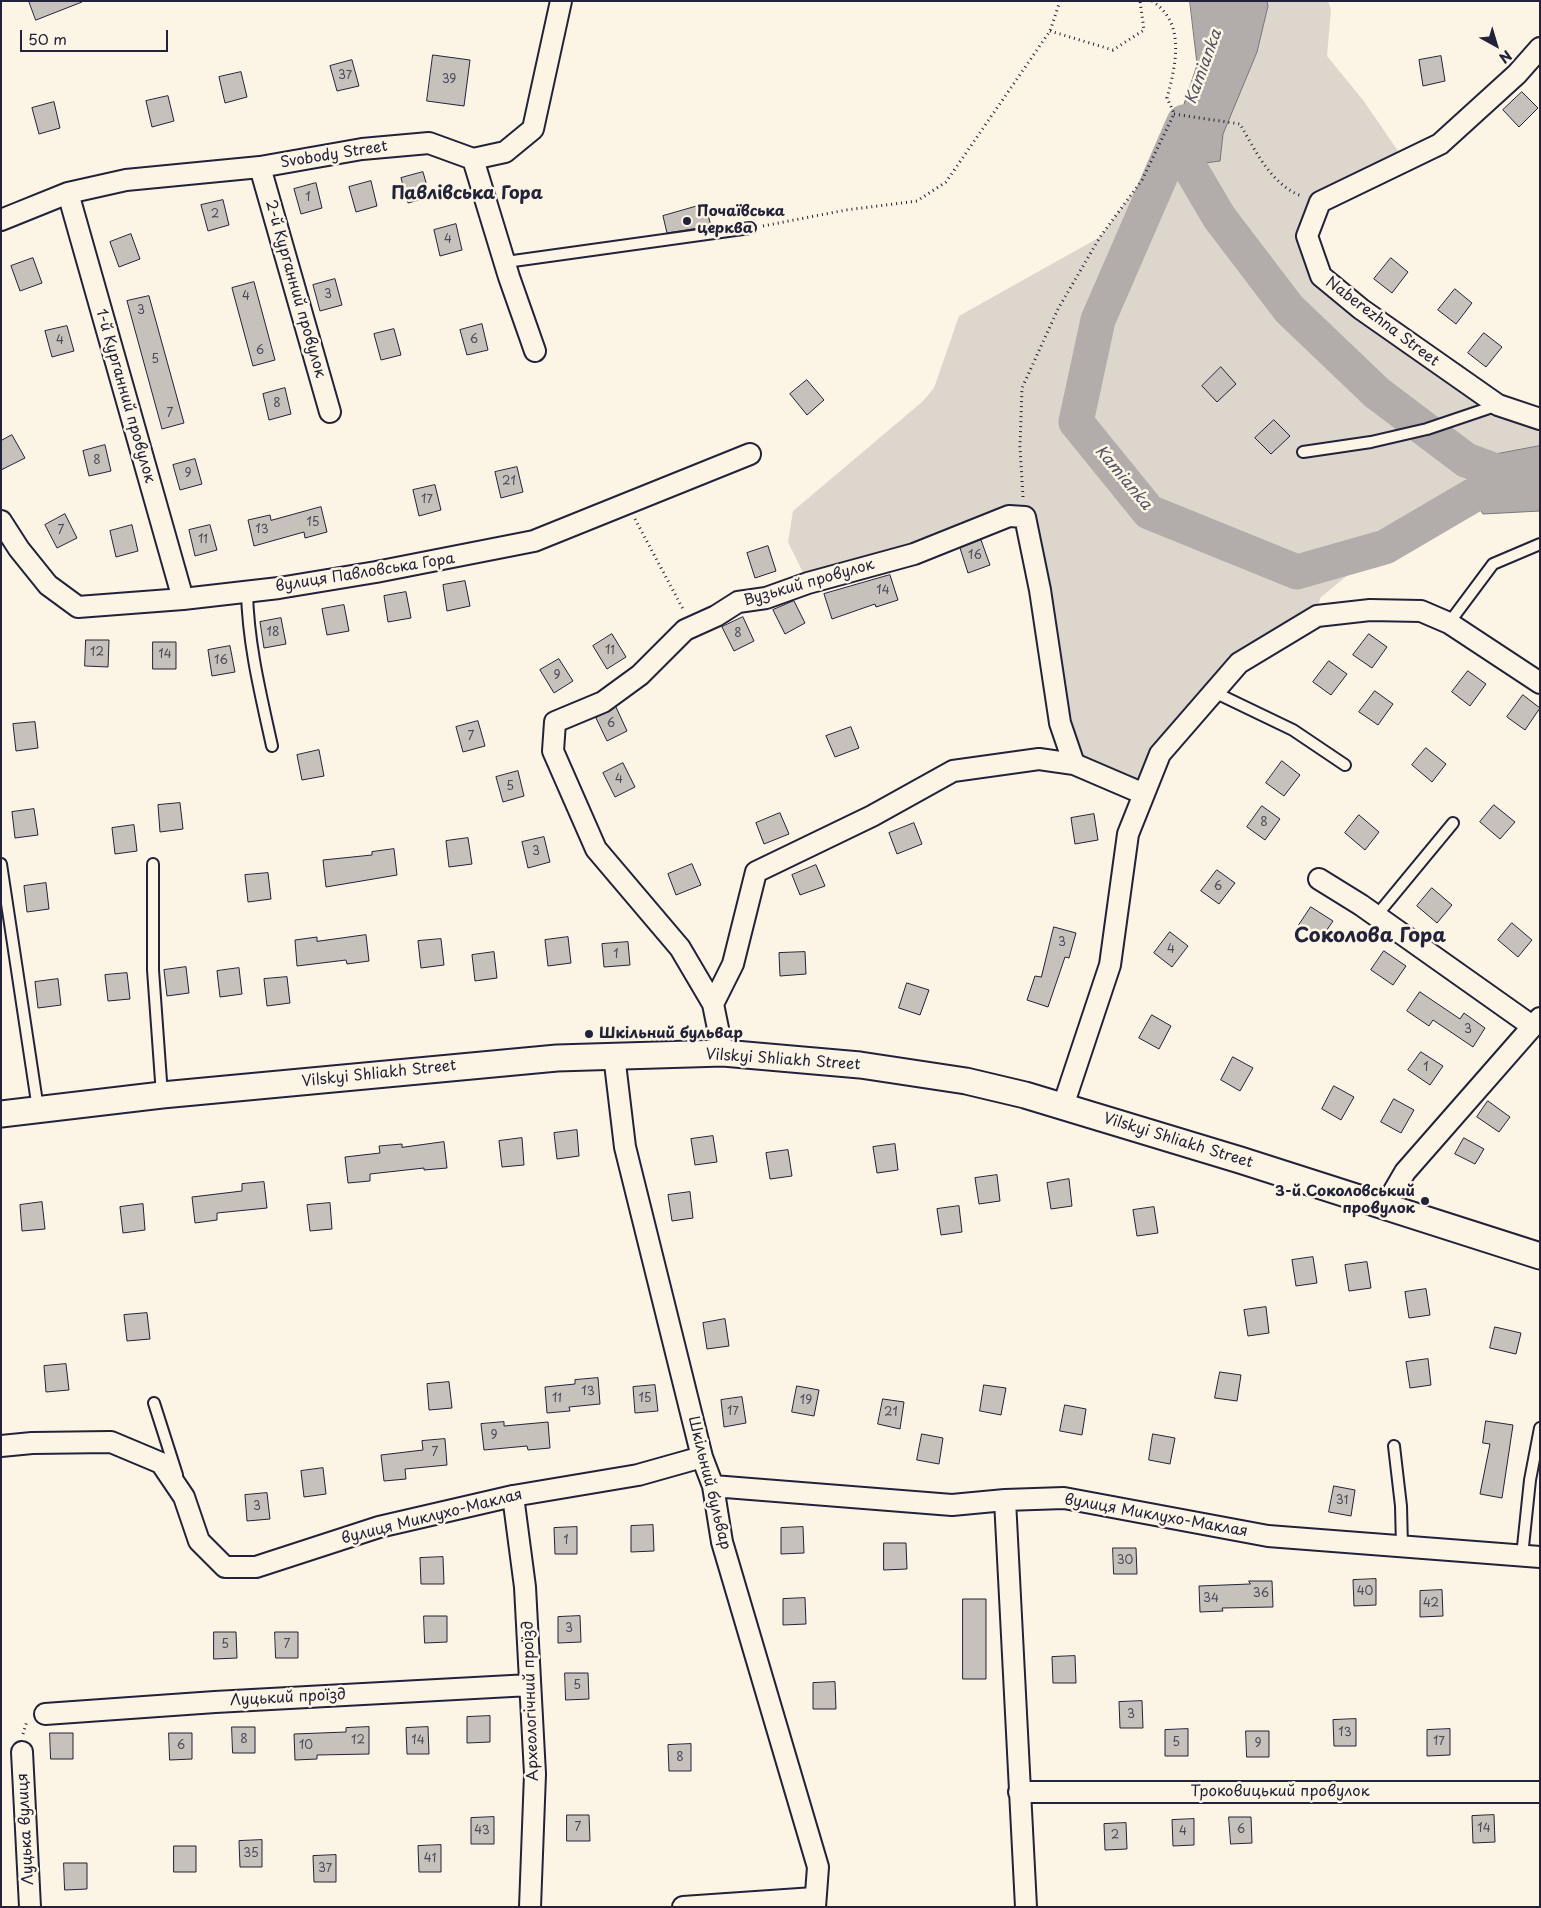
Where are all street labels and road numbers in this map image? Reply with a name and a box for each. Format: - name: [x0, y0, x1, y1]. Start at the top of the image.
- street label: Svobody Street: [279, 138, 389, 172]
- street label: 2-й Курганний провулок: [261, 198, 329, 380]
- street label: Naberezhna Street: [1322, 273, 1442, 371]
- street label: 1-й Курганний провулок: [91, 307, 159, 485]
- street label: вулиця Павловська Гора: [274, 550, 456, 596]
- street label: Вузький провулок: [742, 556, 876, 610]
- street label: Vilskyi Shliakh Street: [705, 1046, 861, 1074]
- street label: Vilskyi Shliakh Street: [301, 1057, 457, 1091]
- street label: Vilskyi Shliakh Street: [1101, 1110, 1255, 1172]
- street label: Шкільний бульвар: [684, 1414, 734, 1552]
- street label: вулиця Миклухо-Маклая: [340, 1486, 524, 1548]
- street label: вулиця Миклухо-Маклая: [1063, 1491, 1249, 1541]
- street label: Археологічний проїзд: [519, 1621, 543, 1781]
- street label: Луцький проїзд: [230, 1686, 346, 1710]
- street label: Луцька вулиця: [14, 1773, 38, 1885]
- street label: Троковицький провулок: [1190, 1783, 1370, 1801]

